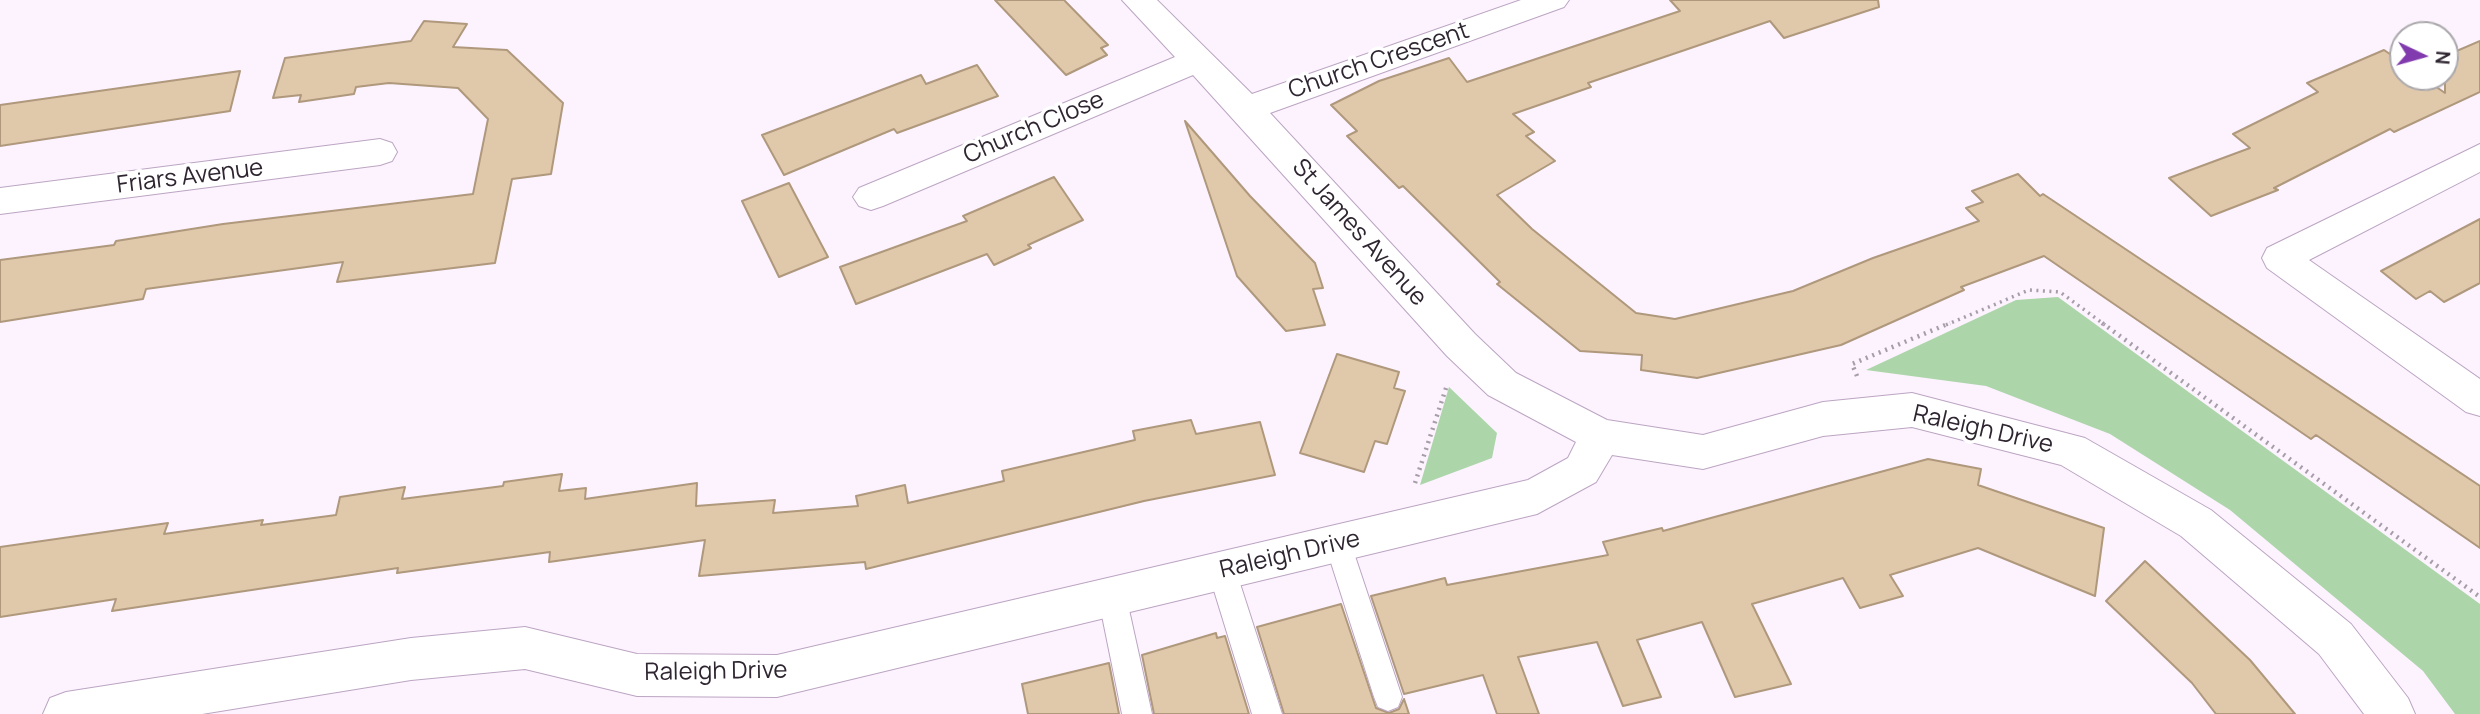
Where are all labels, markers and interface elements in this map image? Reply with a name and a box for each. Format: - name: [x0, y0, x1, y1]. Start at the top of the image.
- street label: Church Crescent: [1285, 17, 1473, 105]
- north arrow: [2389, 21, 2459, 91]
- text: N: [2429, 50, 2456, 66]
- street label: Church Close: [959, 85, 1109, 171]
- street label: Friars Avenue: [115, 154, 265, 200]
- street label: St James Avenue: [1286, 154, 1432, 312]
- street label: Raleigh Drive: [1910, 400, 2056, 460]
- street label: Raleigh Drive: [1217, 525, 1363, 585]
- street label: Raleigh Drive: [644, 656, 788, 688]

